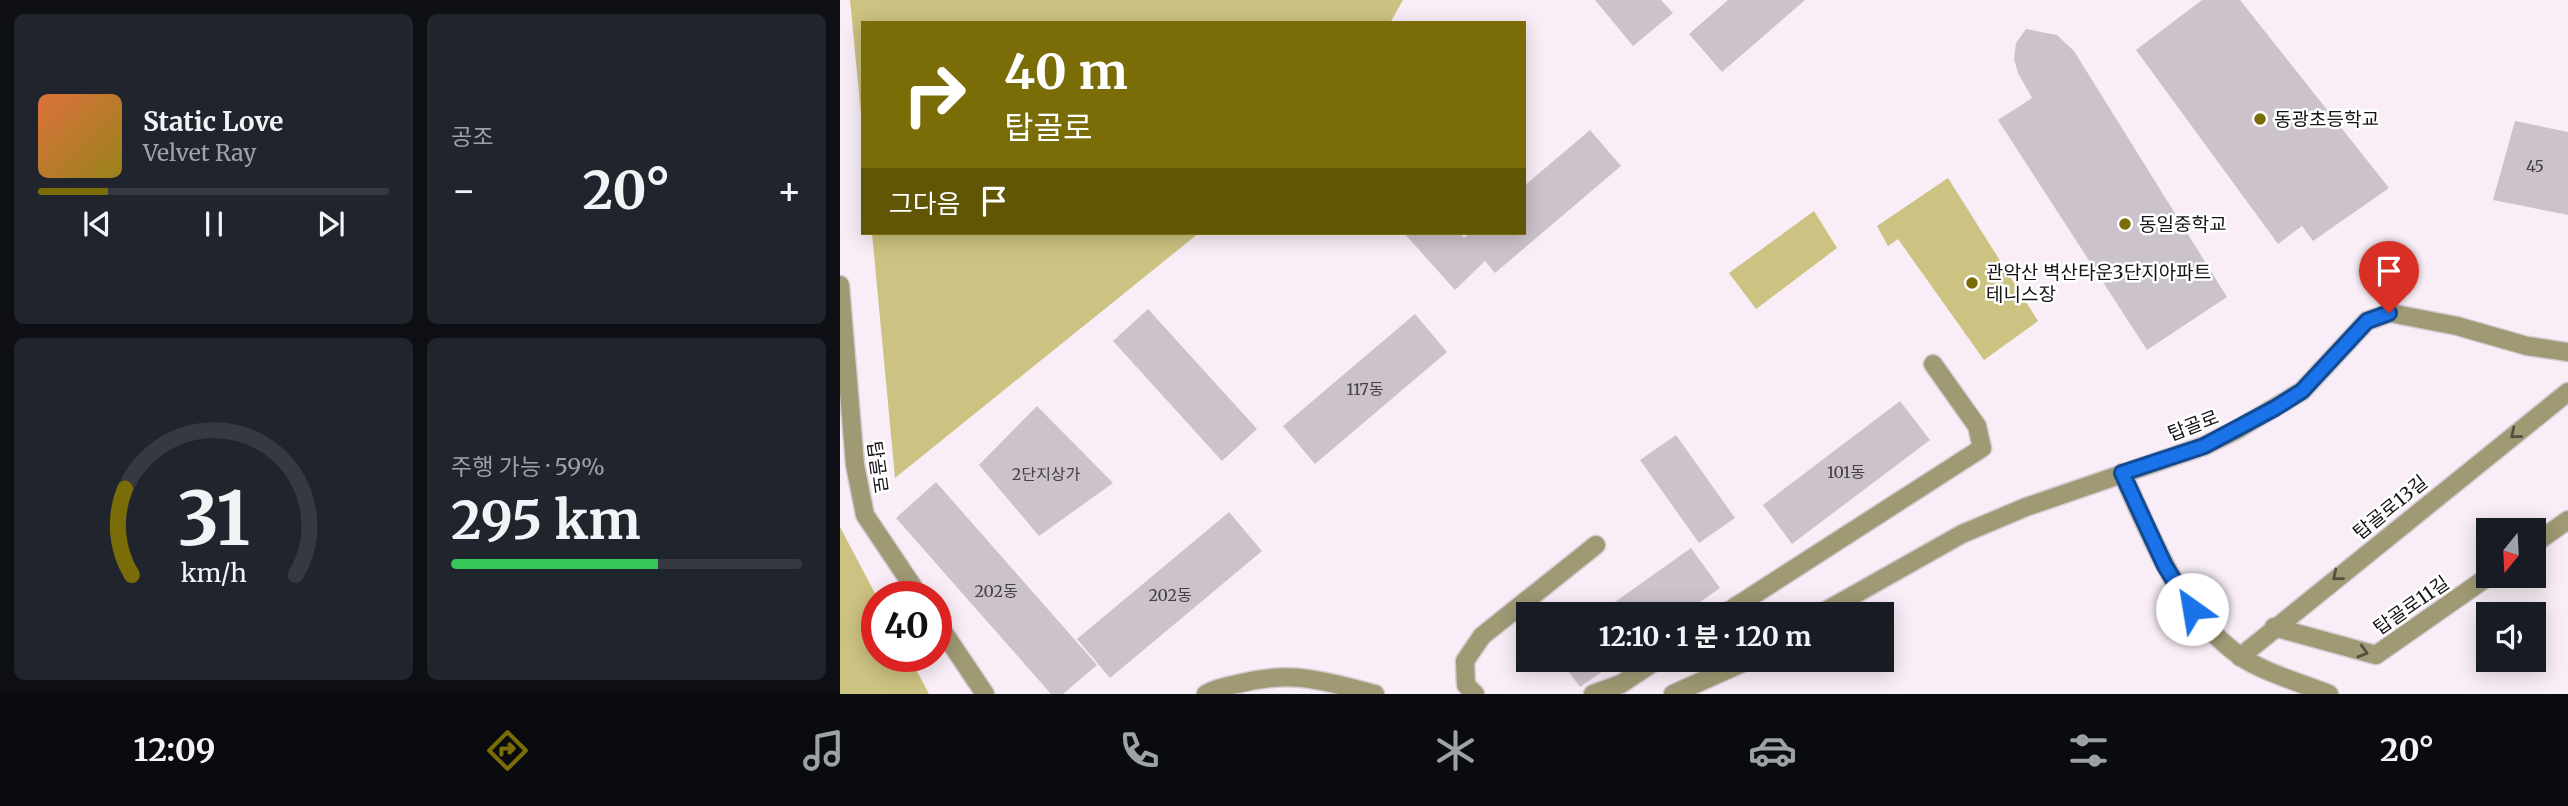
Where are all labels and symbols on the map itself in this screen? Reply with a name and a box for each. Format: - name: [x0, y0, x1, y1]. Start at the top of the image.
- place label: 동광초등학교: [2274, 107, 2379, 131]
- marker: 동광초등학교: [2252, 111, 2268, 127]
- house number: 45: [2526, 156, 2544, 176]
- place label: 동일중학교: [2139, 212, 2226, 236]
- marker: 동일중학교: [2117, 216, 2133, 232]
- pin: [2359, 241, 2419, 313]
- place label: 관악산 벽산타운3단지아파트 테니스장: [1986, 260, 2211, 306]
- marker: 관악산 벽산타운3단지아파트 테니스장: [1964, 275, 1980, 291]
- house number: 117동: [1347, 379, 1384, 399]
- street label: 탑골로: [2164, 404, 2222, 446]
- one-way arrow: [2510, 426, 2522, 439]
- street label: 탑골로: [862, 439, 894, 495]
- house number: 101동: [1827, 462, 1865, 482]
- house number: 2단지상가: [1012, 464, 1080, 484]
- street label: 탑골로13길: [2348, 470, 2432, 544]
- north arrow: [2476, 518, 2546, 588]
- one-way arrow: [2332, 568, 2344, 581]
- street label: 탑골로11길: [2369, 570, 2453, 640]
- position arrow: [2155, 572, 2229, 646]
- speed limit sign: 40: [861, 581, 952, 672]
- house number: 202동: [974, 581, 1018, 601]
- house number: 202동: [1148, 585, 1192, 605]
- one-way arrow: [2357, 643, 2369, 658]

